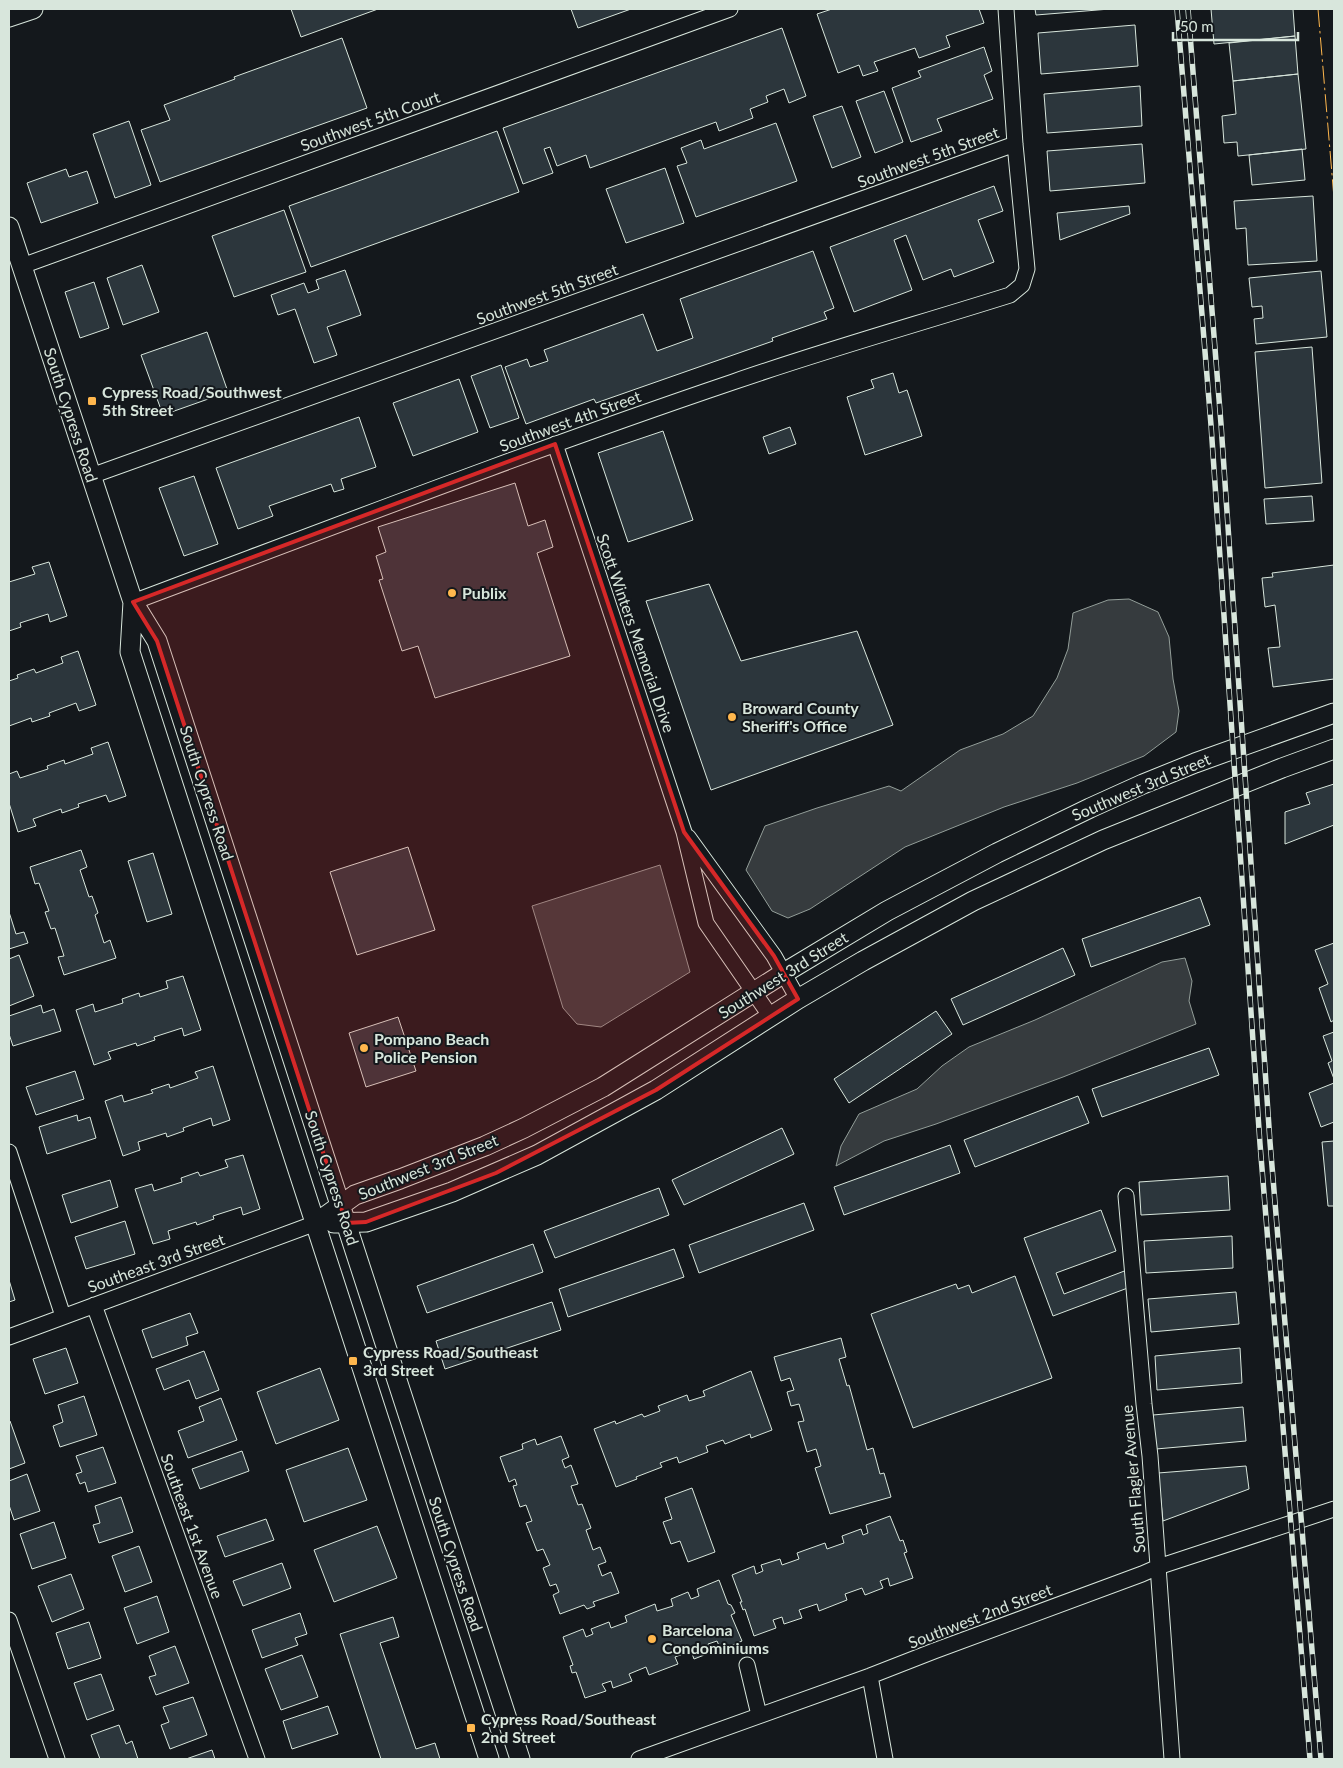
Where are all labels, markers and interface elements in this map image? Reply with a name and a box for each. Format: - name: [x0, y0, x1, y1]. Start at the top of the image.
- scale bar: [1173, 10, 1298, 42]
- text: 50 m: [1180, 17, 1214, 35]
- street label: Southwest 5th Court: [297, 86, 442, 155]
- street label: Southwest 5th Street: [855, 122, 1001, 191]
- street label: Southwest 5th Street: [474, 259, 620, 328]
- street label: South Cypress Road: [41, 345, 102, 485]
- place label: Cypress Road/Southwest 5th Street: [102, 382, 282, 419]
- street label: Southwest 4th Street: [497, 386, 643, 455]
- marker: Cypress Road/Southwest 5th Street: [86, 395, 98, 407]
- street label: Scott Winters Memorial Drive: [593, 531, 679, 735]
- place label: Publix: [462, 583, 507, 602]
- marker: Publix: [446, 587, 458, 599]
- place label: Broward County Sheriff's Office: [742, 698, 859, 735]
- marker: Broward County Sheriff's Office: [726, 711, 738, 723]
- street label: South Cypress Road: [177, 723, 238, 863]
- street label: Southwest 3rd Street: [1069, 749, 1213, 824]
- street label: Southwest 3rd Street: [715, 927, 851, 1022]
- place label: Pompano Beach Police Pension: [374, 1029, 489, 1066]
- marker: Pompano Beach Police Pension: [358, 1042, 370, 1054]
- street label: South Cypress Road: [302, 1108, 363, 1248]
- street label: Southwest 3rd Street: [355, 1130, 501, 1203]
- street label: Southeast 3rd Street: [85, 1229, 227, 1296]
- place label: Cypress Road/Southeast 3rd Street: [363, 1342, 538, 1379]
- marker: Cypress Road/Southeast 3rd Street: [347, 1355, 359, 1367]
- street label: South Flagler Avenue: [1117, 1404, 1148, 1554]
- street label: Southeast 1st Avenue: [157, 1451, 228, 1601]
- street label: South Cypress Road: [426, 1494, 487, 1634]
- street label: Southwest 2nd Street: [905, 1579, 1055, 1652]
- place label: Barcelona Condominiums: [662, 1620, 769, 1657]
- marker: Barcelona Condominiums: [646, 1633, 658, 1645]
- place label: Cypress Road/Southeast 2nd Street: [481, 1709, 656, 1746]
- marker: Cypress Road/Southeast 2nd Street: [465, 1722, 477, 1734]

